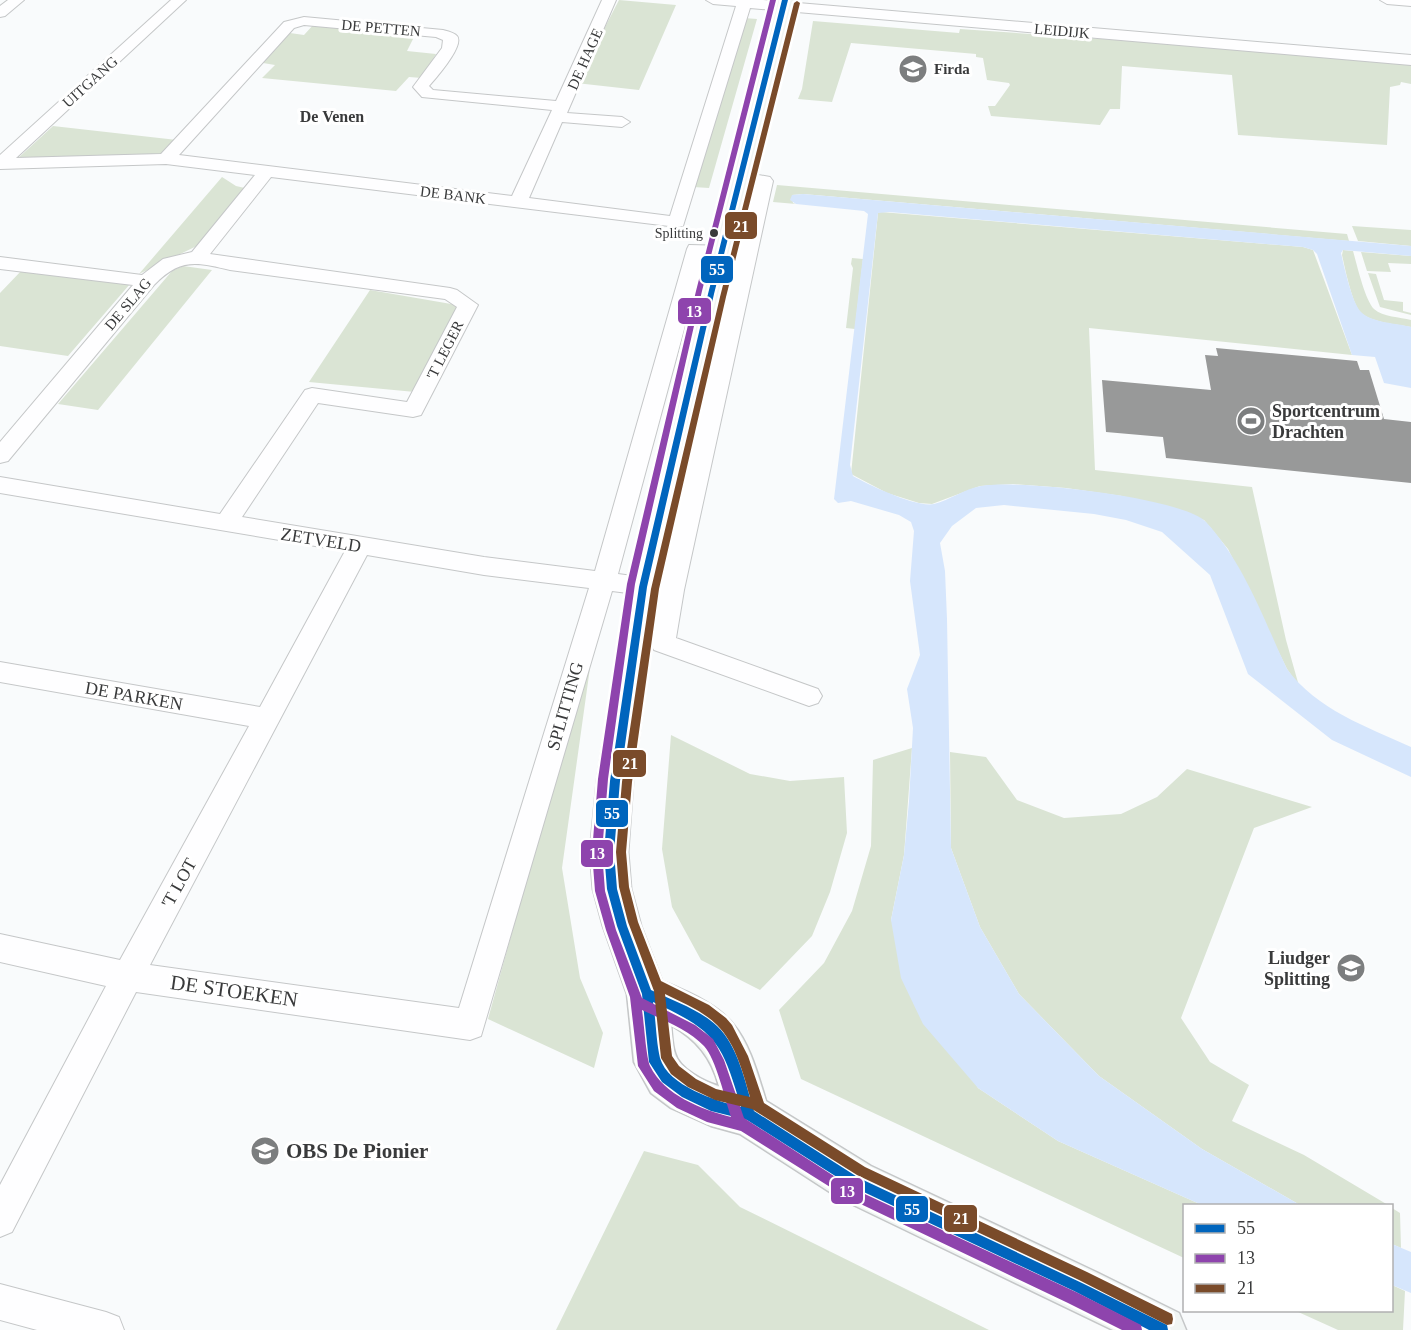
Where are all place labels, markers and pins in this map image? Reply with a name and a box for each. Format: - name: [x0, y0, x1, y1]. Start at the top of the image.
- school or university icon: Firda: [897, 53, 929, 85]
- place label: Firda: [934, 61, 970, 77]
- place label: Splitting: [655, 226, 703, 241]
- marker: Splitting: [708, 227, 720, 239]
- place label: Sportcentrum Drachten: [1272, 401, 1380, 442]
- sports icon: Sportcentrum Drachten: [1235, 405, 1267, 437]
- place label: Liudger Splitting: [1264, 948, 1330, 989]
- school or university icon: Liudger Splitting: [1335, 952, 1367, 984]
- school or university icon: OBS De Pionier: [249, 1135, 281, 1167]
- place label: OBS De Pionier: [286, 1139, 428, 1163]

